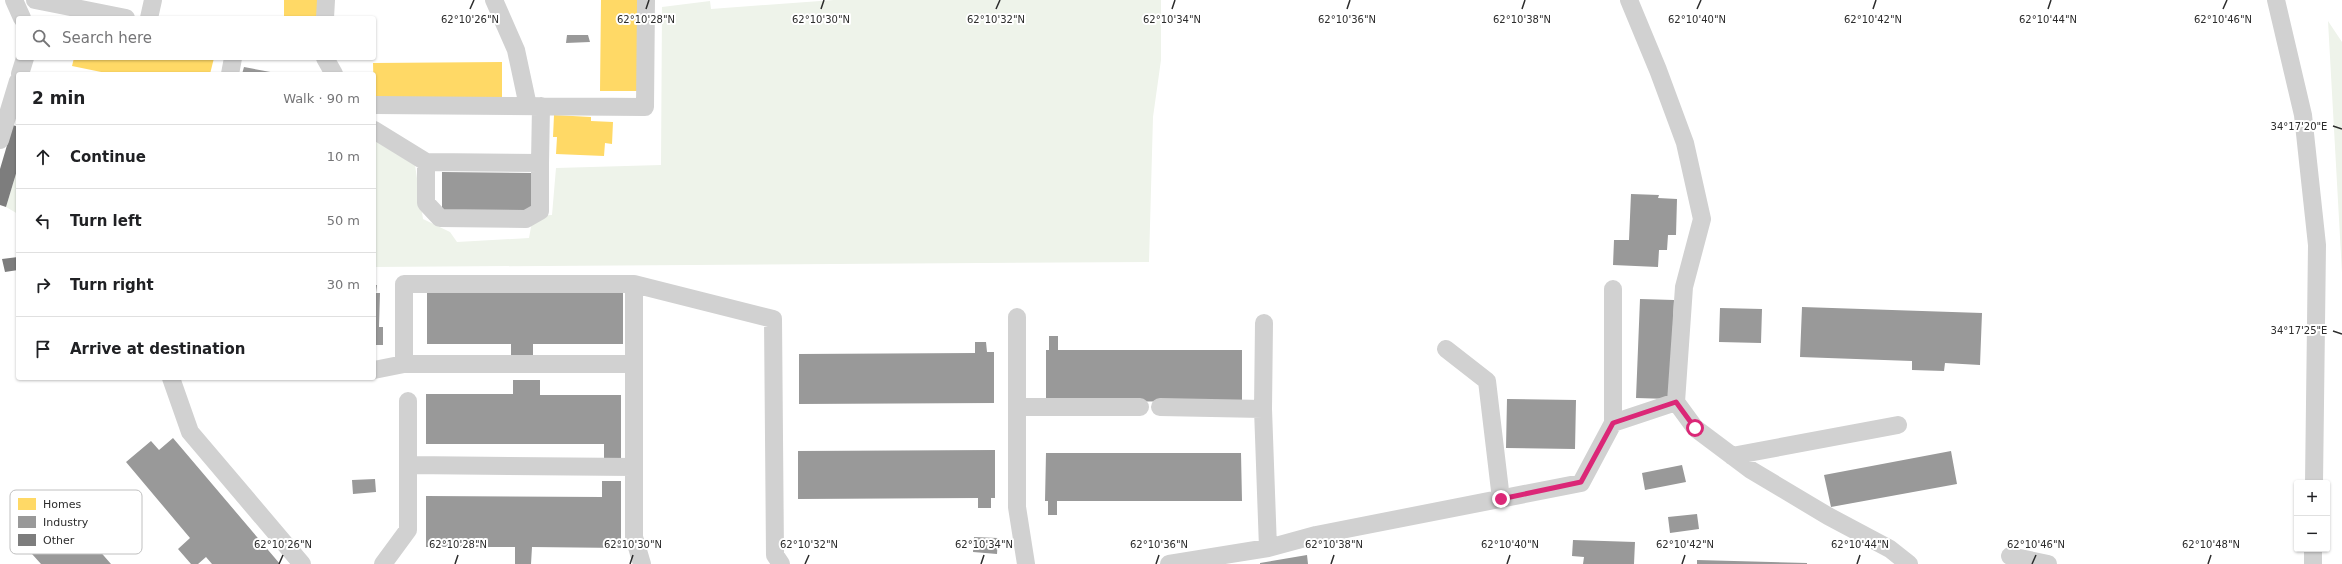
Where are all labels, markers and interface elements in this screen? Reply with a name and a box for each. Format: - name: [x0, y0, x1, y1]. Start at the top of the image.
- text: 62°10'26"N: [441, 14, 499, 25]
- text: 62°10'28"N: [617, 14, 675, 25]
- text: 62°10'30"N: [792, 14, 850, 25]
- text: 62°10'32"N: [967, 14, 1025, 25]
- text: 62°10'34"N: [1143, 14, 1201, 25]
- text: 62°10'36"N: [1318, 14, 1376, 25]
- text: 62°10'38"N: [1493, 14, 1551, 25]
- text: 62°10'40"N: [1668, 14, 1726, 25]
- text: 62°10'42"N: [1844, 14, 1902, 25]
- text: 62°10'44"N: [2019, 14, 2077, 25]
- text: 62°10'46"N: [2194, 14, 2252, 25]
- search box: [16, 16, 376, 60]
- icon: search: [30, 27, 52, 49]
- text: Search here: [62, 29, 152, 47]
- text: 2 min: [32, 88, 85, 108]
- text: Walk · 90 m: [283, 91, 360, 106]
- text: 34°17'20"E: [2271, 121, 2327, 132]
- icon: ahead: [32, 146, 54, 168]
- text: Continue: [70, 148, 146, 166]
- text: 10 m: [327, 149, 360, 164]
- icon: left: [32, 210, 54, 232]
- text: Turn left: [70, 212, 142, 230]
- text: 50 m: [327, 213, 360, 228]
- icon: right: [32, 274, 54, 296]
- text: Turn right: [70, 276, 154, 294]
- text: 30 m: [327, 277, 360, 292]
- text: 34°17'25"E: [2271, 325, 2327, 336]
- icon: arrive: [32, 338, 54, 360]
- text: Arrive at destination: [70, 340, 245, 358]
- route start: [1686, 419, 1704, 437]
- map controls: [2294, 480, 2330, 552]
- button: +: [2294, 480, 2330, 516]
- legend: [10, 490, 142, 554]
- route end: [1492, 490, 1510, 508]
- text: Homes: [43, 498, 81, 511]
- text: Industry: [43, 516, 89, 529]
- button: −: [2294, 516, 2330, 552]
- text: Other: [43, 534, 75, 547]
- text: 62°10'26"N: [254, 539, 312, 550]
- text: 62°10'28"N: [429, 539, 487, 550]
- text: 62°10'30"N: [604, 539, 662, 550]
- text: 62°10'32"N: [780, 539, 838, 550]
- text: 62°10'34"N: [955, 539, 1013, 550]
- text: 62°10'36"N: [1130, 539, 1188, 550]
- text: 62°10'38"N: [1305, 539, 1363, 550]
- text: 62°10'40"N: [1481, 539, 1539, 550]
- text: 62°10'42"N: [1656, 539, 1714, 550]
- text: 62°10'44"N: [1831, 539, 1889, 550]
- text: 62°10'46"N: [2007, 539, 2065, 550]
- text: 62°10'48"N: [2182, 539, 2240, 550]

